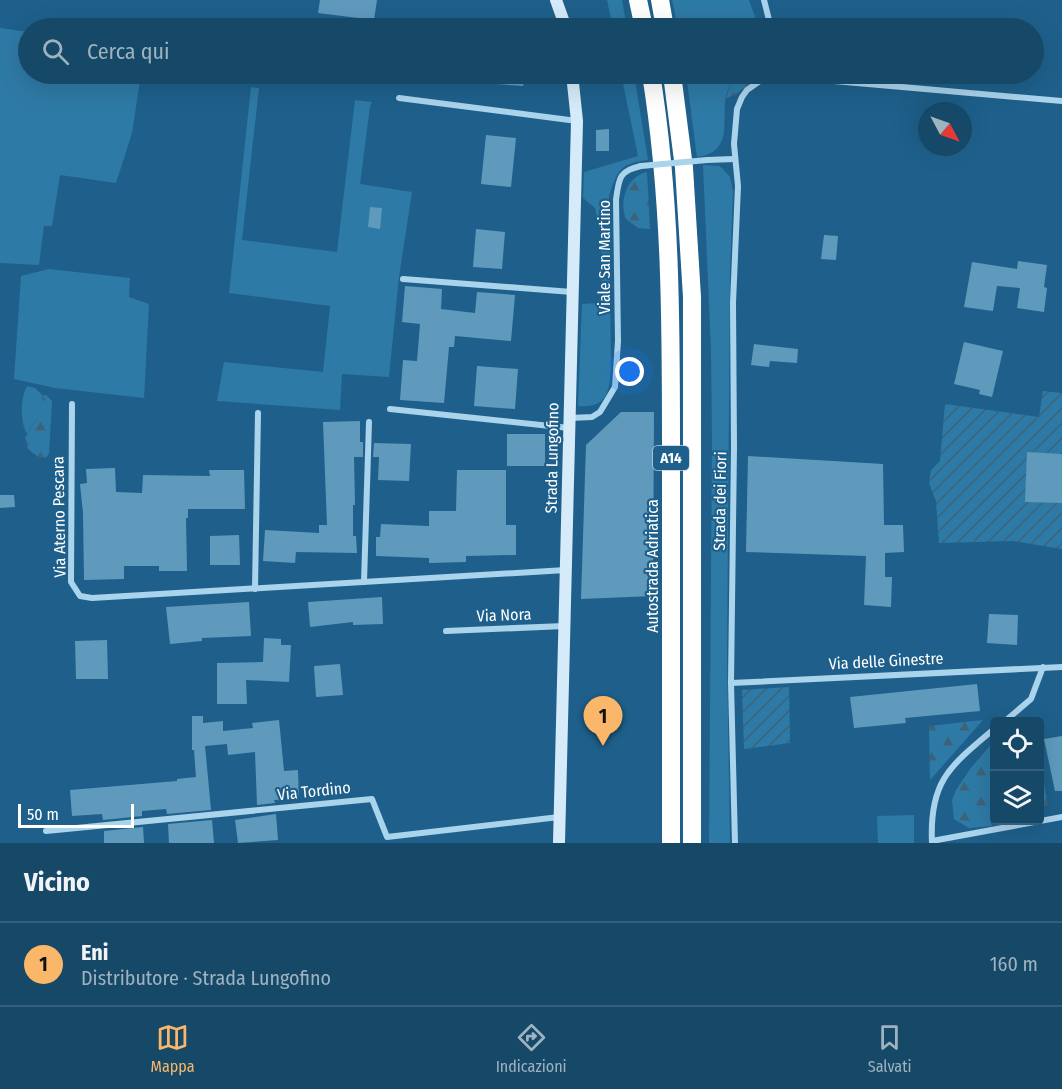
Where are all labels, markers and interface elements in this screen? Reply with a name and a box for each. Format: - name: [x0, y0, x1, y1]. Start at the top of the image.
- search box: [18, 18, 1044, 84]
- icon: search: [39, 35, 72, 68]
- text: Cerca qui: [87, 38, 170, 65]
- north arrow: [918, 102, 972, 156]
- street label: Viale San Martino: [595, 200, 614, 314]
- your location: [615, 357, 644, 386]
- street label: Strada Lungofino: [542, 402, 562, 514]
- road number: A14: [653, 446, 689, 470]
- street label: Strada dei Fiori: [710, 451, 730, 551]
- street label: Via Aterno Pescara: [48, 456, 70, 578]
- street label: Autostrada Adriatica: [643, 499, 662, 633]
- street label: Via Nora: [476, 605, 532, 625]
- street label: Via delle Ginestre: [828, 649, 944, 673]
- pin: 1: [584, 696, 622, 746]
- map controls: [990, 717, 1044, 825]
- button: locate: [990, 717, 1044, 771]
- button: layers: [990, 771, 1044, 825]
- street label: Via Tordino: [277, 778, 351, 804]
- scale bar: [18, 801, 134, 828]
- text: 50 m: [27, 805, 59, 824]
- text: Vicino: [24, 867, 90, 898]
- text: Eni: [81, 939, 108, 966]
- text: 1: [39, 952, 48, 976]
- text: 160 m: [990, 952, 1038, 976]
- text: Distributore · Strada Lungofino: [81, 966, 331, 990]
- tab: Mappa: [151, 1021, 195, 1076]
- tab: Indicazioni: [496, 1021, 567, 1076]
- tab: Salvati: [868, 1021, 911, 1076]

